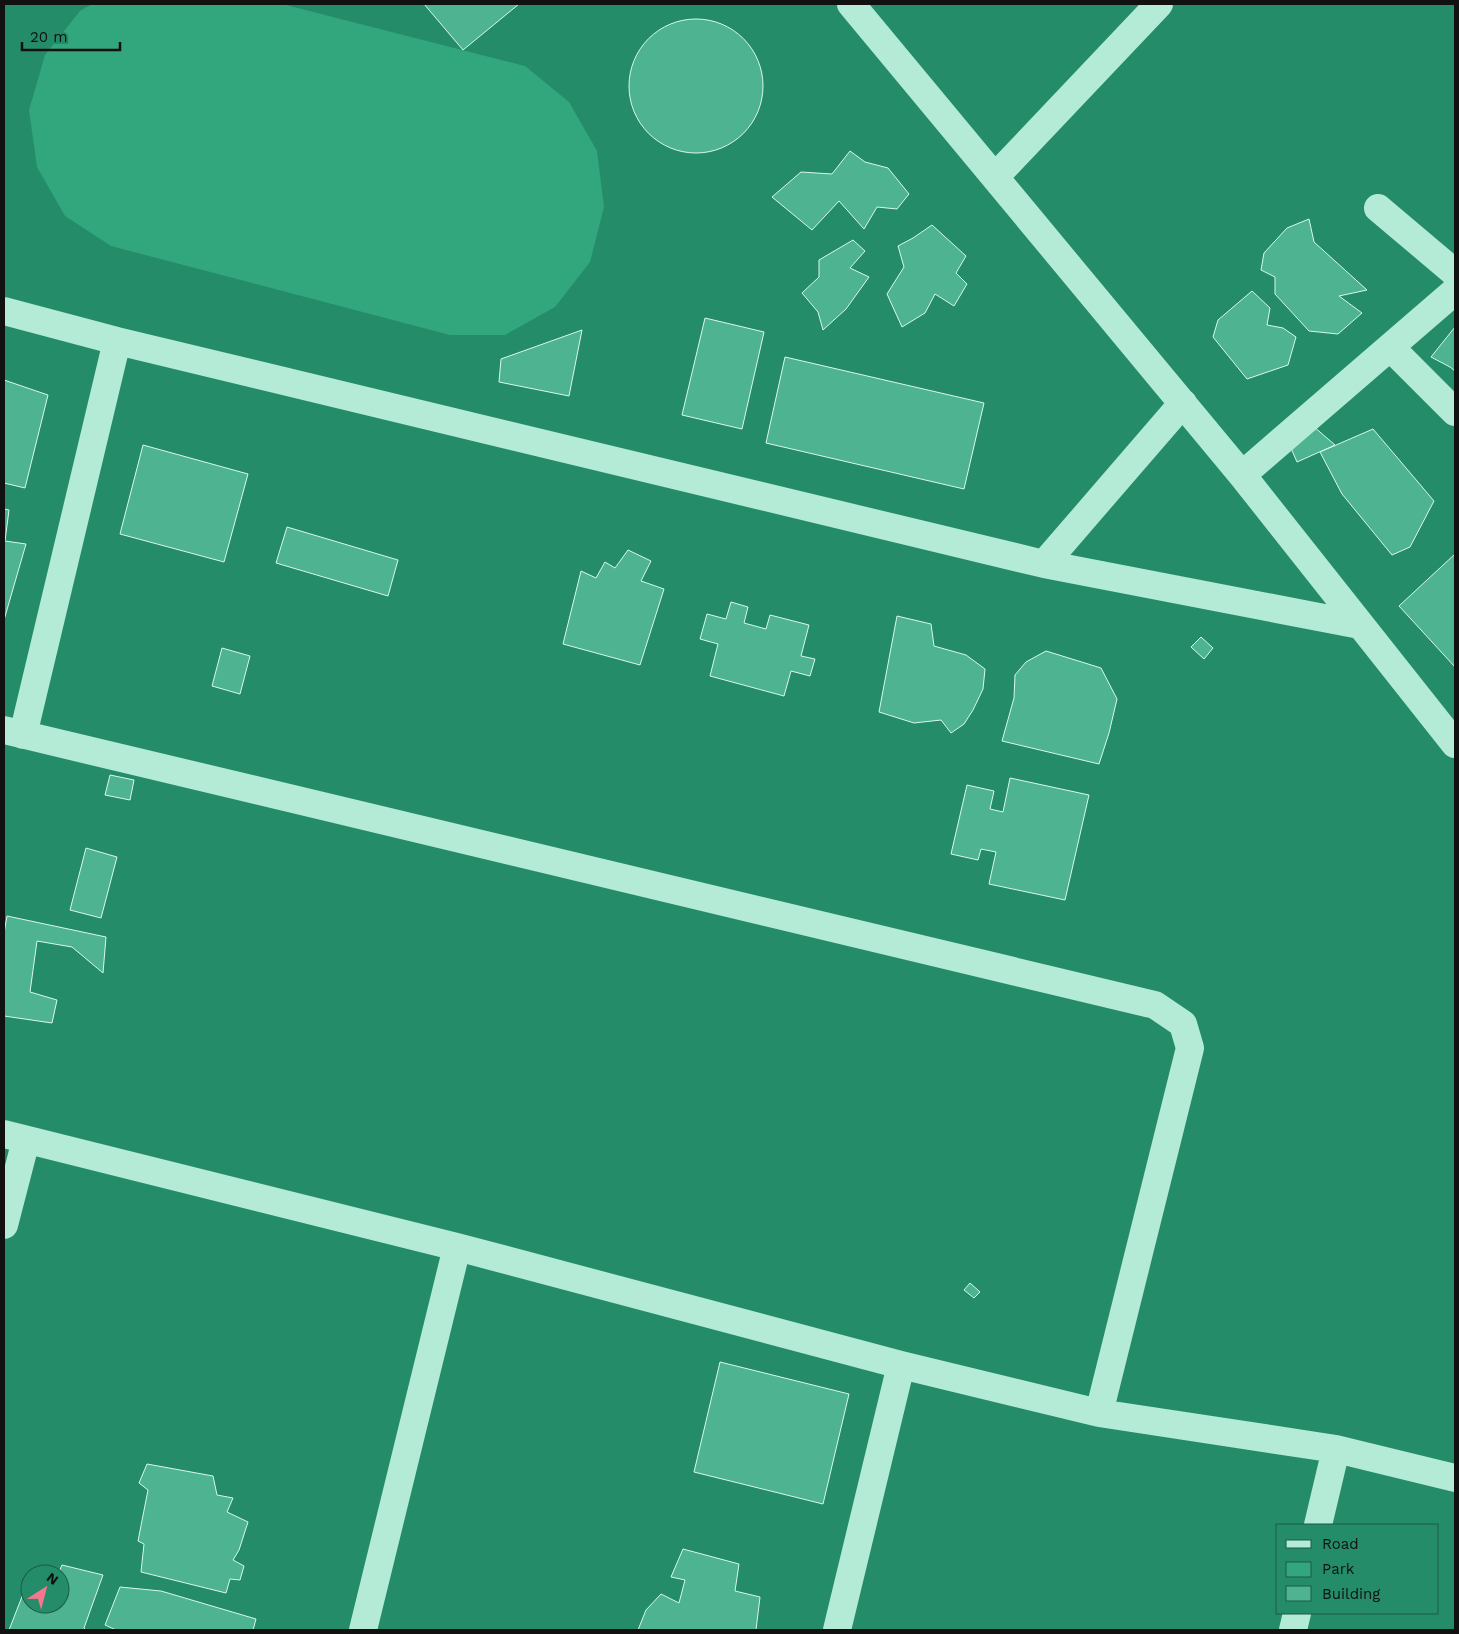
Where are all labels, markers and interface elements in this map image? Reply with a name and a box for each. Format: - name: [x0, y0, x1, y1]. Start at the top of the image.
- scale bar: [22, 20, 120, 52]
- text: 20 m: [30, 28, 68, 46]
- legend: [1276, 1524, 1439, 1614]
- text: Road: [1322, 1535, 1359, 1553]
- text: Park: [1322, 1560, 1355, 1578]
- north arrow: [20, 1564, 70, 1614]
- text: N: [44, 1569, 62, 1588]
- text: Building: [1322, 1585, 1380, 1603]

